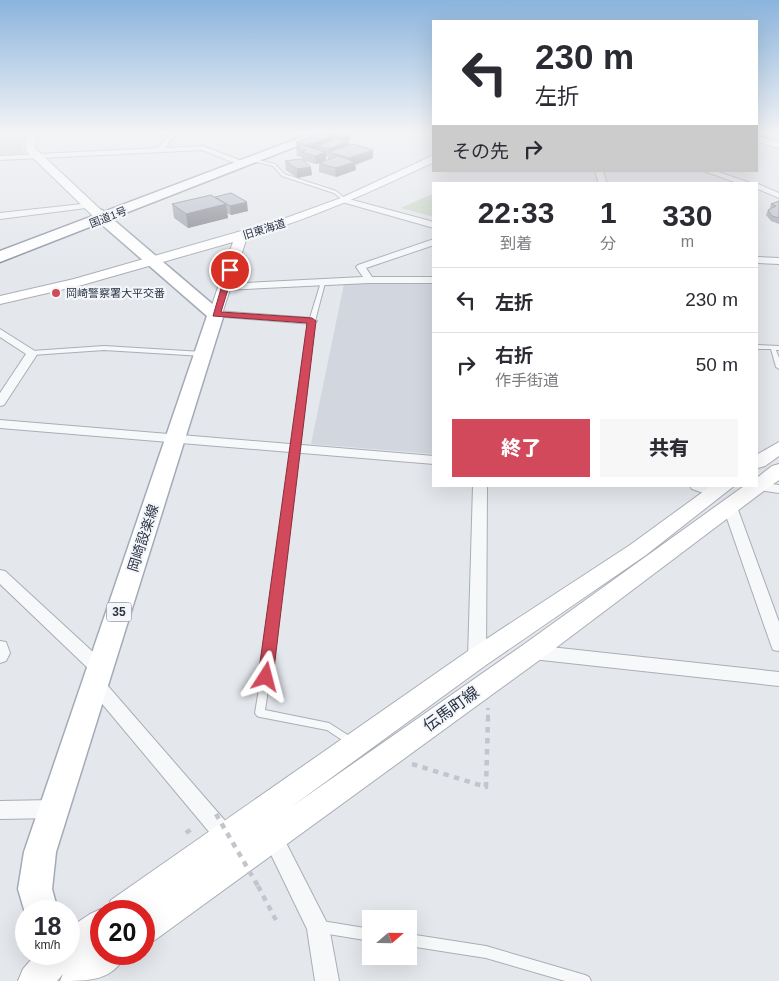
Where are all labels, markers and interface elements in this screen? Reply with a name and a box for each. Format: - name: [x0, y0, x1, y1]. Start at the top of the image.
- text: 230 m: [535, 37, 634, 76]
- icon: left: [452, 40, 517, 105]
- text: 左折: [535, 84, 579, 109]
- icon: right: [519, 135, 547, 163]
- text: その先: [452, 141, 509, 162]
- text: 22:33: [478, 196, 554, 229]
- text: 1: [600, 196, 617, 229]
- text: 330: [662, 199, 712, 232]
- street label: 国道1号: [88, 204, 128, 230]
- street label: 旧東海道: [241, 217, 287, 241]
- text: m: [681, 233, 694, 250]
- text: 到着: [500, 235, 532, 252]
- text: 分: [600, 235, 616, 252]
- pin: [209, 249, 251, 291]
- icon: arrive: [216, 256, 244, 284]
- icon: left: [452, 286, 480, 314]
- marker: 岡崎警察署大平交番: [50, 287, 62, 299]
- place label: 岡崎警察署大平交番: [66, 287, 165, 299]
- text: 230 m: [685, 289, 738, 310]
- text: 左折: [495, 292, 533, 313]
- text: 右折: [495, 345, 533, 366]
- icon: right: [452, 351, 480, 379]
- text: 50 m: [696, 354, 738, 375]
- text: 作手街道: [495, 372, 559, 389]
- button: 終了: [452, 419, 590, 477]
- button: 共有: [600, 419, 738, 477]
- street label: 岡崎設楽線: [125, 502, 161, 574]
- road number: 35: [106, 602, 132, 622]
- position arrow: [239, 650, 291, 702]
- street label: 伝馬町線: [420, 683, 482, 735]
- speed limit sign: 20: [90, 900, 155, 965]
- north arrow: [362, 910, 418, 965]
- map controls: [362, 910, 417, 965]
- text: 18: [34, 912, 61, 940]
- text: km/h: [34, 938, 61, 952]

